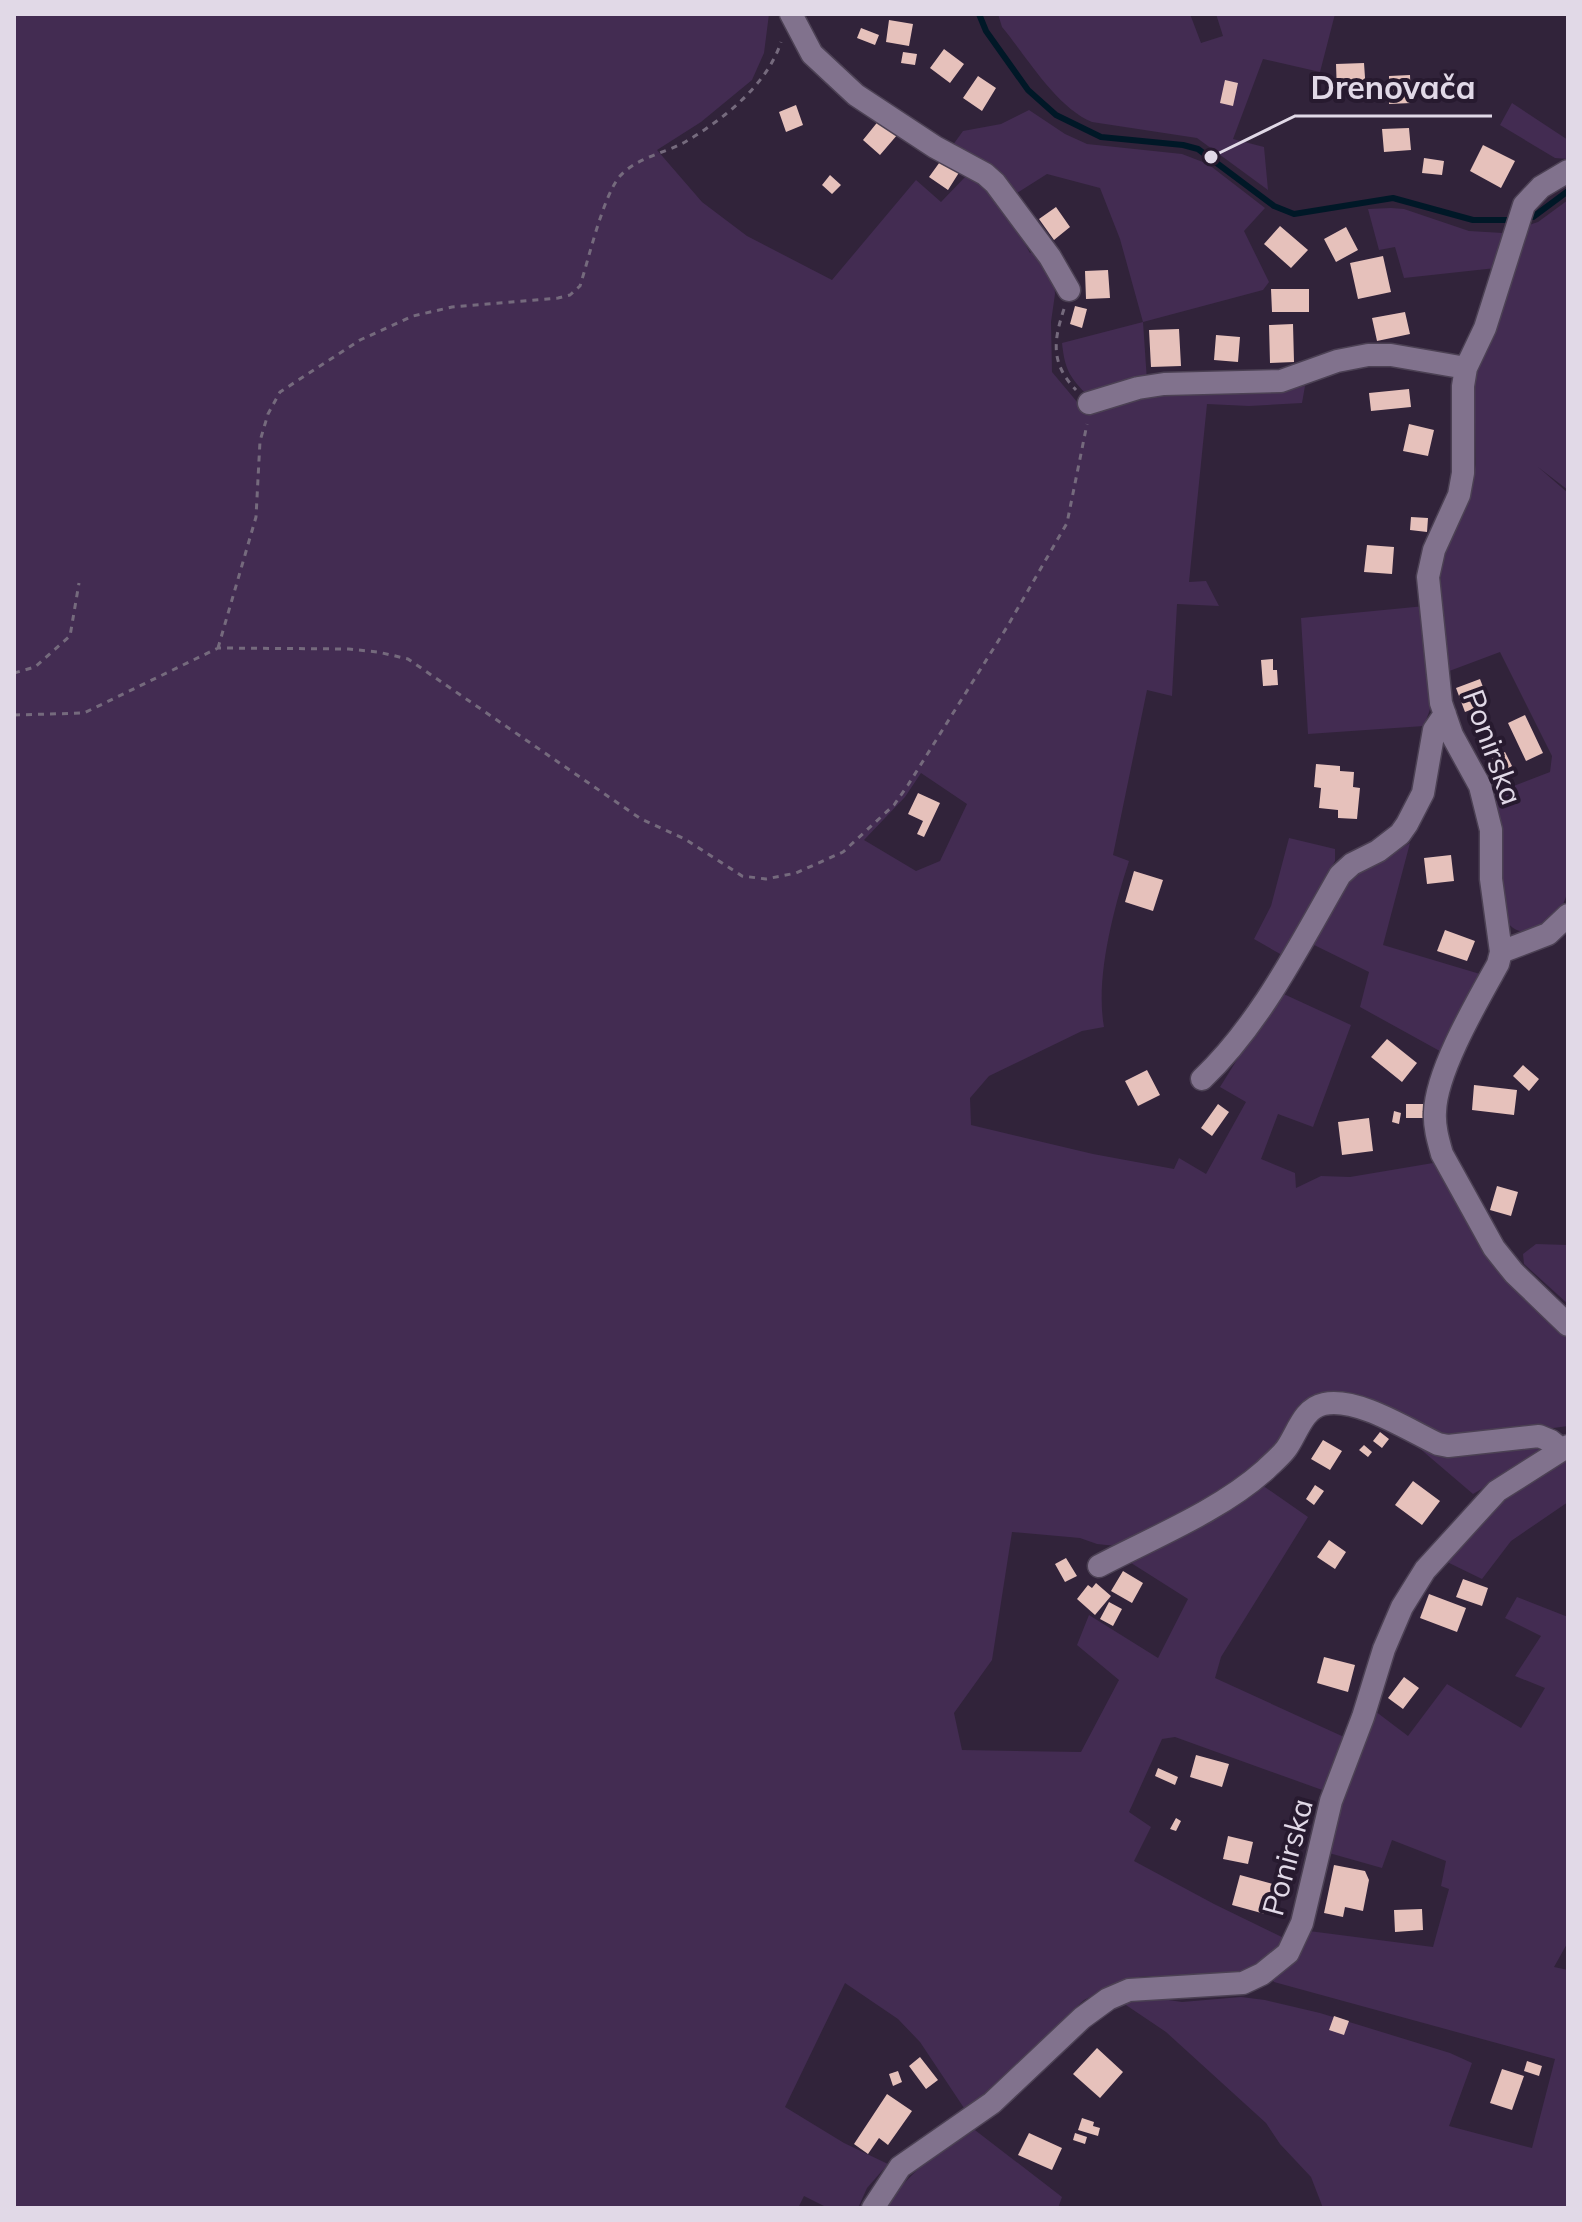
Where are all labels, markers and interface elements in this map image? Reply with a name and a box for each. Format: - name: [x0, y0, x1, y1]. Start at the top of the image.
- callout: Drenovača: [1295, 60, 1492, 116]
- text: Drenovača: [1311, 67, 1475, 107]
- street label: Ponirska: [1455, 684, 1531, 810]
- street label: Ponirska: [1253, 1794, 1321, 1920]

